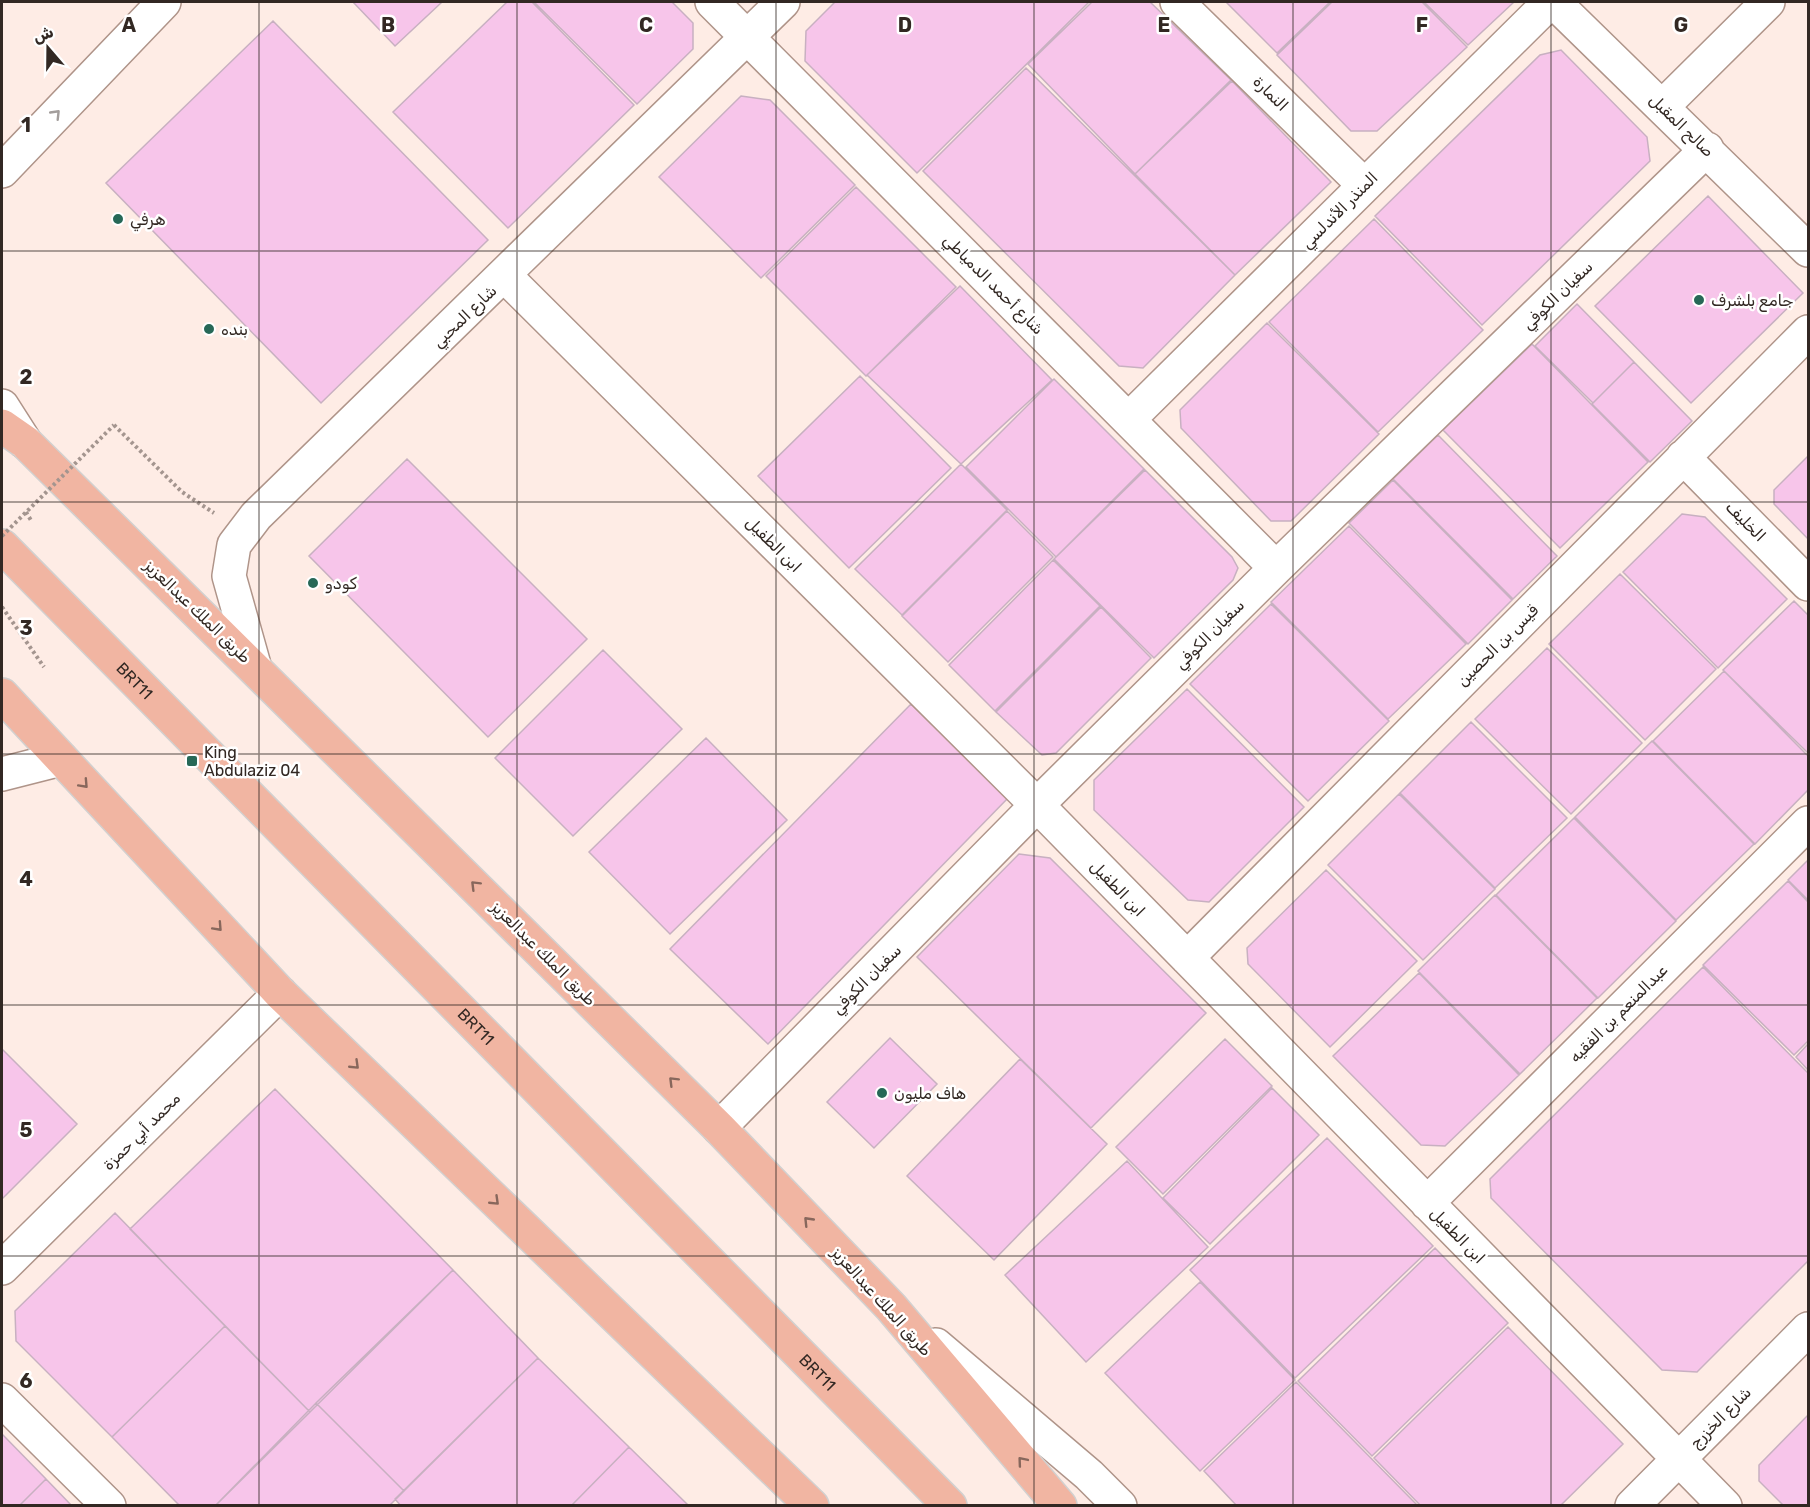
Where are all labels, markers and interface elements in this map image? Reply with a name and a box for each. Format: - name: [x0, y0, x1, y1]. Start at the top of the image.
- text: A: [122, 13, 137, 37]
- text: B: [381, 13, 395, 37]
- text: C: [639, 13, 653, 37]
- text: D: [898, 13, 912, 37]
- text: E: [1158, 13, 1170, 37]
- text: F: [1416, 13, 1428, 37]
- text: G: [1674, 13, 1688, 37]
- north arrow: [18, 18, 78, 78]
- text: ش: [30, 22, 56, 47]
- street label: النمارة: [1249, 72, 1292, 115]
- street label: صالح المقبل: [1644, 90, 1718, 162]
- one-way arrow: [49, 110, 60, 121]
- text: 1: [21, 113, 31, 137]
- street label: المنذر الأندلسي: [1297, 168, 1384, 255]
- place label: هرفي: [130, 210, 166, 232]
- marker: هرفي: [111, 212, 125, 226]
- street label: شارع أحمد الدمياطي: [937, 230, 1048, 341]
- street label: سفيان الكوفي: [1518, 257, 1599, 336]
- street label: شارع المحبي: [428, 281, 503, 354]
- place label: جامع بلشرف: [1711, 291, 1793, 312]
- marker: جامع بلشرف: [1692, 293, 1706, 307]
- place label: بنده: [221, 320, 248, 339]
- marker: بنده: [202, 322, 216, 336]
- text: 2: [20, 365, 33, 389]
- street label: الخليف: [1722, 497, 1770, 545]
- street label: ابن الطفيل: [742, 513, 805, 576]
- street label: طريق الملك عبدالعزيز: [139, 555, 255, 668]
- place label: كودو: [325, 574, 358, 594]
- marker: كودو: [306, 576, 320, 590]
- street label: سفيان الكوفي: [1171, 596, 1250, 675]
- street label: قيس بن الحصين: [1453, 600, 1543, 690]
- text: 3: [19, 616, 33, 640]
- street label: BRT11: [112, 659, 157, 703]
- place label: King Abdulaziz 04: [204, 743, 300, 780]
- marker: King Abdulaziz 04: [185, 754, 199, 768]
- one-way arrow: [77, 777, 88, 788]
- street label: ابن الطفيل: [1086, 856, 1149, 920]
- text: 4: [19, 867, 33, 891]
- one-way arrow: [471, 881, 482, 892]
- street label: طريق الملك عبدالعزيز: [486, 896, 600, 1010]
- one-way arrow: [210, 919, 221, 930]
- street label: سفيان الكوفي: [828, 941, 907, 1020]
- street label: عبدالمنعم بن الفقيه: [1565, 960, 1672, 1067]
- street label: BRT11: [454, 1004, 498, 1049]
- one-way arrow: [347, 1058, 358, 1069]
- one-way arrow: [669, 1078, 680, 1089]
- place label: هاف مليون: [894, 1084, 966, 1104]
- marker: هاف مليون: [875, 1086, 889, 1100]
- street label: محمد أبي حمزة: [99, 1088, 186, 1176]
- text: 5: [20, 1118, 33, 1142]
- one-way arrow: [488, 1193, 499, 1204]
- street label: ابن الطفيل: [1426, 1203, 1489, 1267]
- one-way arrow: [805, 1218, 816, 1229]
- street label: طريق الملك عبدالعزيز: [826, 1242, 936, 1360]
- street label: BRT11: [795, 1350, 840, 1395]
- text: 6: [19, 1369, 33, 1393]
- street label: شارع الخزرج: [1686, 1383, 1756, 1453]
- one-way arrow: [1018, 1457, 1029, 1468]

